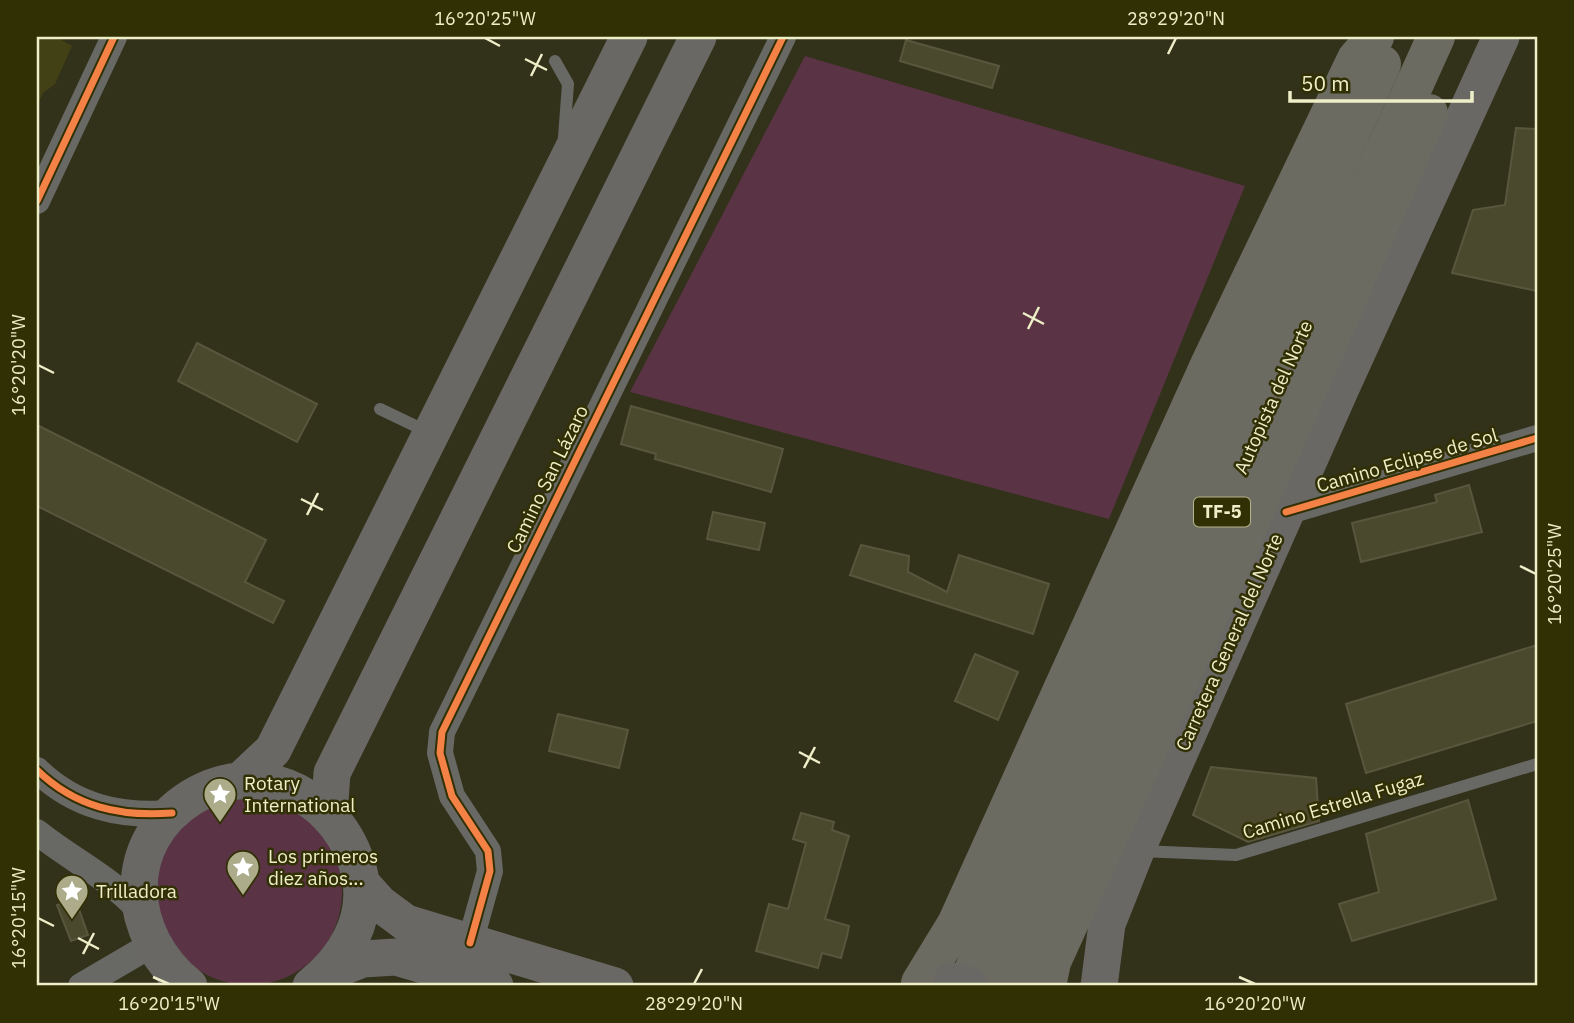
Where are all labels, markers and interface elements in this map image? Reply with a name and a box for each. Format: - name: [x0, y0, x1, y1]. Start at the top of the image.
- text: 16°20'25"W: [434, 7, 536, 30]
- text: 28°29'20"N: [1127, 7, 1225, 30]
- scale bar: [1290, 60, 1472, 104]
- text: 50 m: [1301, 69, 1350, 97]
- text: 16°20'20"W: [7, 314, 30, 416]
- street label: Autopista del Norte: [1228, 316, 1318, 478]
- street label: Camino San Lázaro: [501, 401, 593, 557]
- street label: Camino Eclipse de Sol: [1314, 423, 1500, 497]
- road number: TF-5: [1194, 498, 1250, 526]
- text: 16°20'25"W: [1543, 523, 1566, 625]
- street label: Carretera General del Norte: [1170, 530, 1288, 754]
- street label: Camino Estrella Fugaz: [1240, 766, 1427, 844]
- place label: Rotary International: [244, 771, 356, 817]
- place icon: Rotary International: [201, 775, 239, 824]
- place label: Los primeros diez años...: [268, 844, 378, 890]
- place icon: Los primeros diez años...: [224, 848, 262, 897]
- text: 16°20'15"W: [7, 867, 30, 969]
- place icon: Trilladora: [53, 872, 91, 921]
- place label: Trilladora: [96, 879, 177, 903]
- text: 16°20'15"W: [118, 992, 220, 1015]
- text: 28°29'20"N: [645, 992, 743, 1015]
- text: 16°20'20"W: [1204, 992, 1306, 1015]

